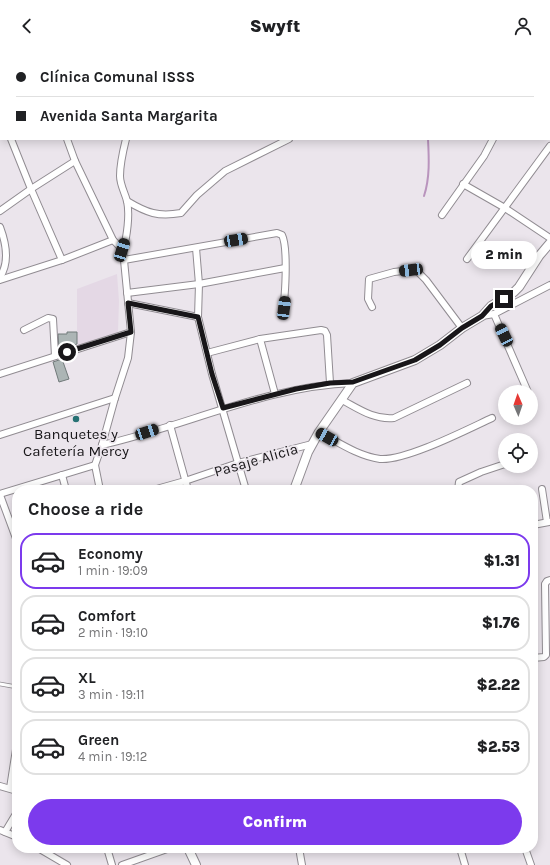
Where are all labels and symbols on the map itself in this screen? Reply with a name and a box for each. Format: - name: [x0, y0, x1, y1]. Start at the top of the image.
- car: [223, 232, 249, 248]
- car: [113, 237, 131, 263]
- callout: 2 min: [471, 241, 537, 269]
- car: [398, 263, 424, 277]
- route end: [495, 290, 513, 308]
- car: [277, 295, 291, 321]
- car: [493, 322, 515, 348]
- route start: [58, 343, 76, 361]
- north arrow: [498, 385, 538, 425]
- marker: Banquetes y Cafetería Mercy: [71, 414, 81, 424]
- car: [134, 423, 160, 441]
- place label: Banquetes y Cafetería Mercy: [23, 425, 129, 460]
- car: [314, 426, 340, 448]
- street label: Pasaje Alicia: [212, 439, 300, 481]

